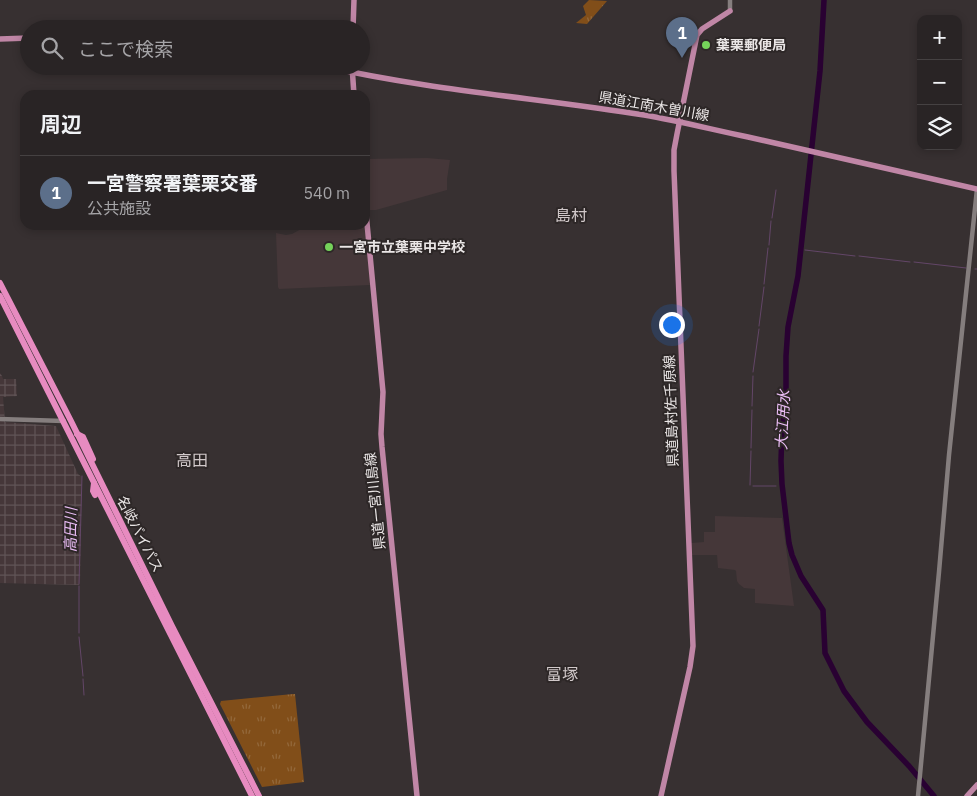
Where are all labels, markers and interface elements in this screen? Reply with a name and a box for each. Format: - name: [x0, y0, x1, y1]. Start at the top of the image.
- map controls: [917, 15, 962, 150]
- button: +: [917, 15, 962, 60]
- pin: 1: [666, 17, 698, 58]
- search box: [20, 20, 370, 75]
- icon: search: [38, 34, 66, 62]
- place label: 葉栗郵便局: [716, 36, 786, 54]
- text: ここで検索: [78, 37, 173, 61]
- marker: 葉栗郵便局: [700, 39, 712, 51]
- button: −: [917, 60, 962, 105]
- street label: 県道江南木曽川線: [597, 87, 711, 125]
- button: layers: [917, 105, 962, 150]
- text: 周辺: [40, 110, 82, 138]
- text: 一宮警察署葉栗交番: [87, 171, 258, 195]
- text: 1: [51, 183, 61, 203]
- text: 540 m: [303, 183, 350, 203]
- text: 公共施設: [87, 198, 151, 218]
- district label: 島村: [555, 205, 587, 225]
- place label: 一宮市立葉栗中学校: [339, 238, 465, 256]
- marker: 一宮市立葉栗中学校: [323, 241, 335, 253]
- your location: [659, 312, 685, 338]
- street label: 県道島村佐千原線: [660, 355, 682, 467]
- water label: 大江用水: [771, 388, 794, 450]
- district label: 高田: [176, 450, 208, 470]
- street label: 県道一宮川島線: [361, 451, 389, 551]
- street label: 名岐バイパス: [113, 493, 167, 575]
- water label: 高田川: [61, 505, 80, 553]
- district label: 富塚: [546, 664, 578, 684]

